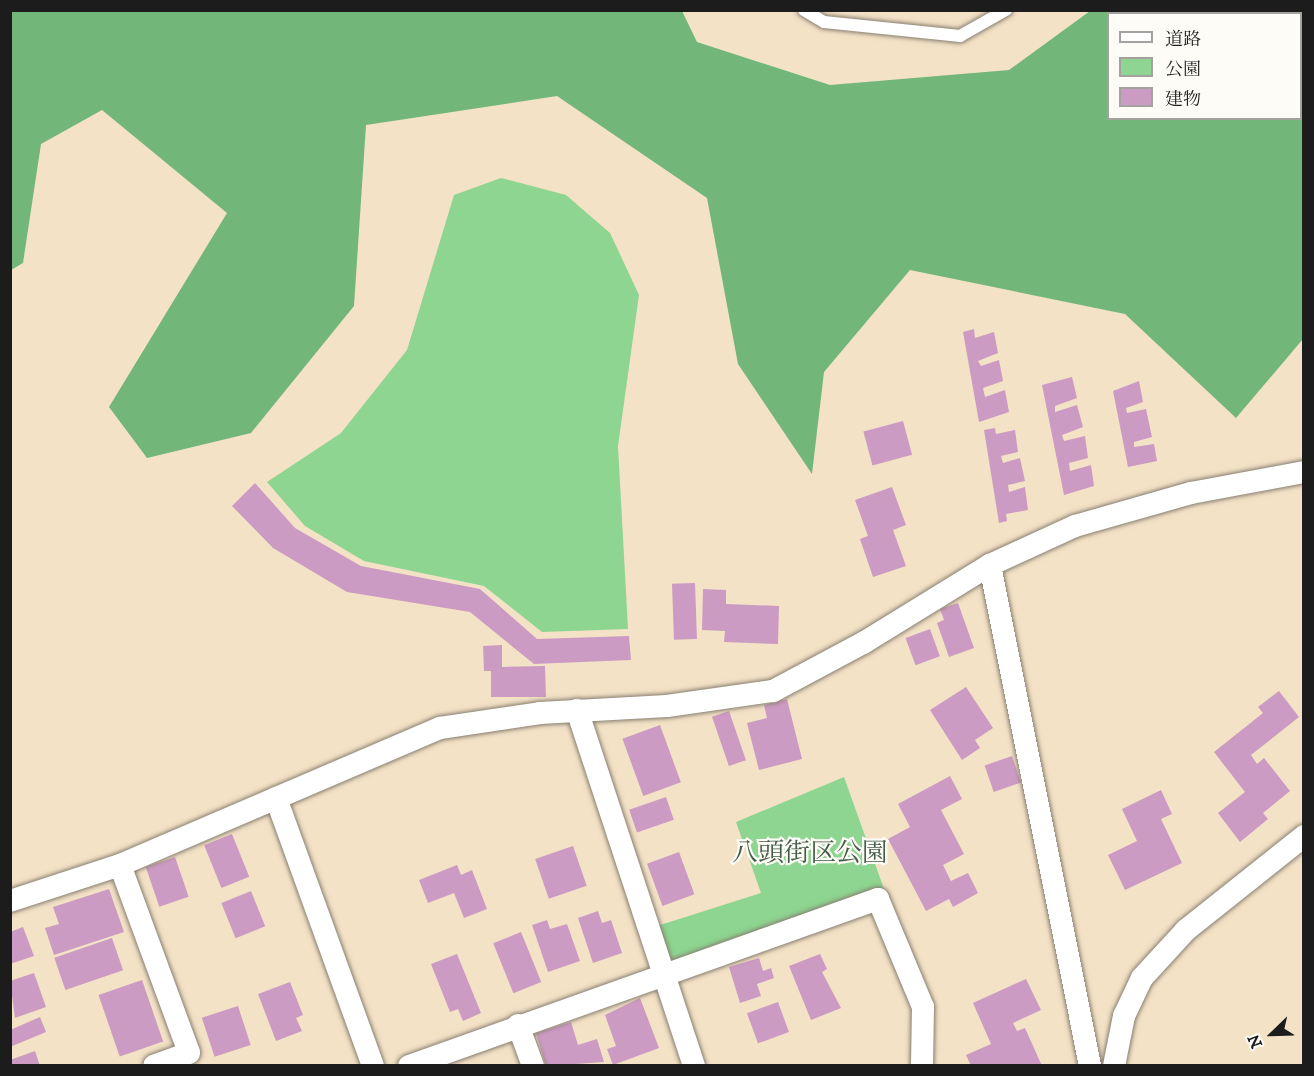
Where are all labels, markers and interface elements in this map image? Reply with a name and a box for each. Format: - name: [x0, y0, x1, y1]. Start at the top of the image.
- legend: [1107, 12, 1302, 120]
- text: 道路: [1165, 29, 1201, 51]
- text: 公園: [1165, 59, 1201, 81]
- text: 建物: [1165, 89, 1201, 111]
- park label: 八頭街区公園: [732, 838, 888, 870]
- north arrow: [1242, 1004, 1302, 1064]
- text: N: [1244, 1031, 1267, 1051]

